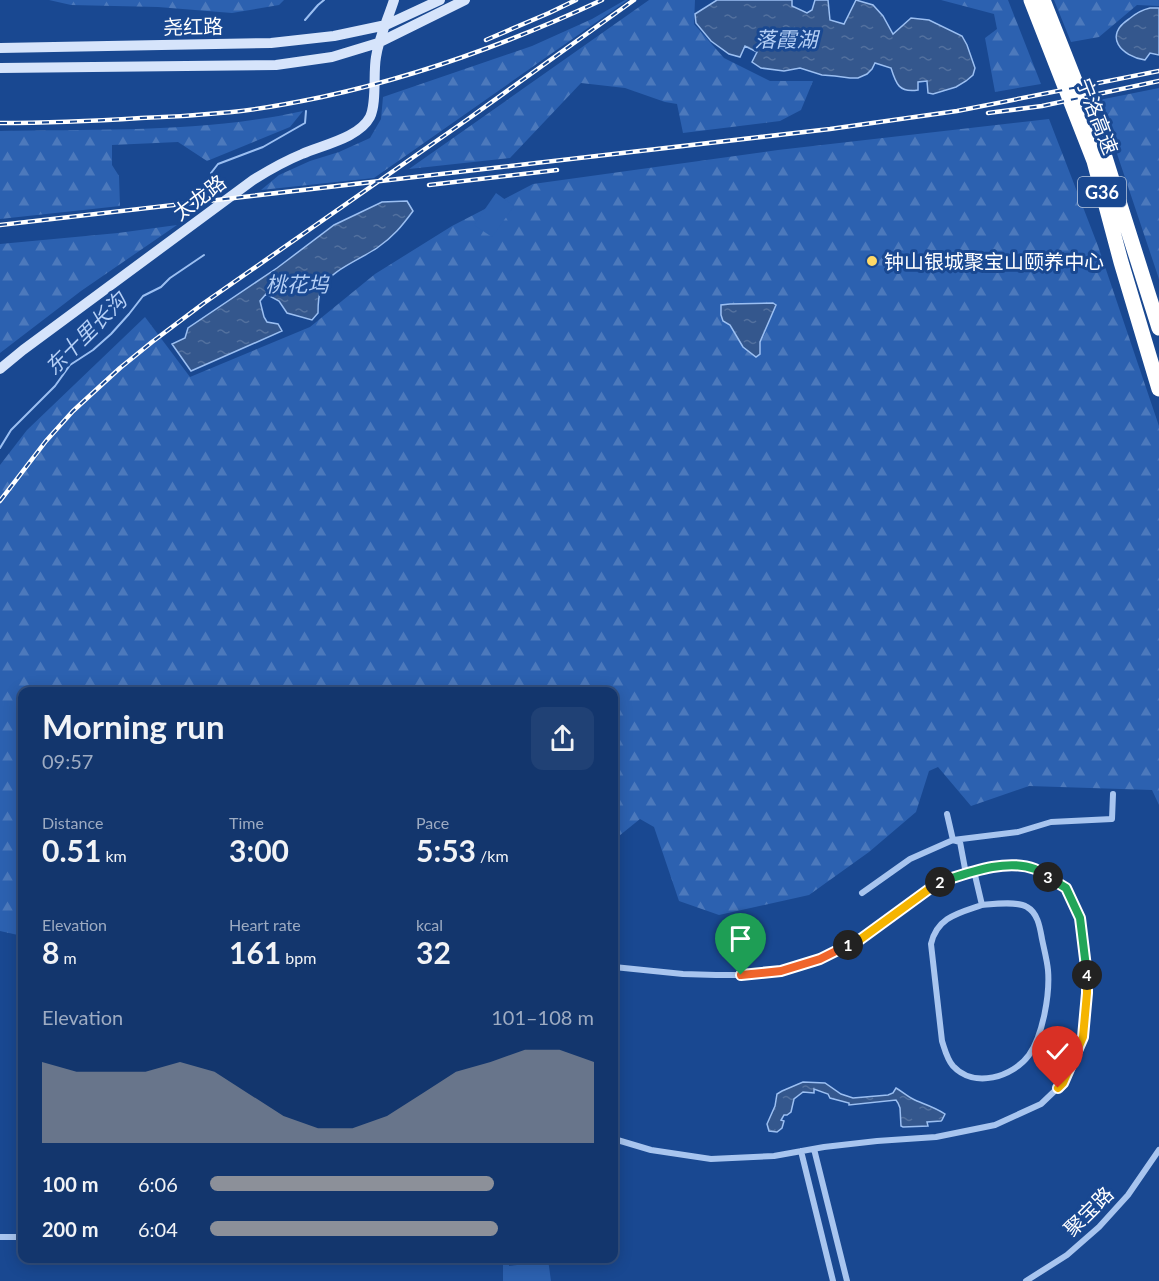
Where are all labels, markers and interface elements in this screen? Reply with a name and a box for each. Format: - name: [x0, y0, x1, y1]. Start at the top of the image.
- street label: 尧红路: [163, 13, 223, 39]
- water label: 落霞湖: [755, 26, 820, 51]
- street label: 宁洛高速: [1072, 74, 1124, 158]
- street label: 太龙路: [168, 169, 230, 225]
- road number: G36: [1078, 177, 1126, 207]
- place label: 钟山银城聚宝山颐养中心: [884, 249, 1104, 273]
- marker: 钟山银城聚宝山颐养中心: [865, 254, 879, 268]
- water label: 桃花坞: [266, 271, 330, 296]
- water label: 东十里长沟: [39, 286, 132, 379]
- text: Morning run: [42, 706, 225, 746]
- button: share: [531, 707, 594, 770]
- text: 09:57: [42, 749, 93, 773]
- text: Distance: [42, 813, 103, 832]
- text: Time: [229, 813, 264, 832]
- text: Pace: [416, 813, 449, 832]
- text: 0.51: [42, 832, 101, 868]
- text: 3:00: [229, 832, 289, 868]
- text: 5:53: [416, 832, 476, 868]
- text: km: [101, 846, 127, 865]
- text: /km: [476, 846, 509, 865]
- pin: 3: [1033, 862, 1063, 892]
- pin: 2: [925, 867, 955, 897]
- text: 3: [1043, 867, 1053, 886]
- text: 2: [935, 872, 945, 891]
- pin: [715, 913, 766, 975]
- text: Elevation: [42, 915, 107, 934]
- text: Heart rate: [229, 915, 301, 934]
- text: kcal: [416, 915, 443, 934]
- icon: arrive: [724, 922, 757, 955]
- pin: 1: [833, 930, 863, 960]
- text: 8: [42, 934, 59, 970]
- text: 161: [229, 934, 281, 970]
- text: 32: [416, 934, 451, 970]
- text: 1: [843, 935, 853, 954]
- text: m: [59, 948, 77, 967]
- text: bpm: [281, 948, 316, 967]
- pin: 4: [1072, 960, 1102, 990]
- text: 4: [1082, 965, 1092, 984]
- text: Elevation: [42, 1005, 123, 1029]
- text: 101–108 m: [491, 1005, 594, 1029]
- pin: [1032, 1026, 1083, 1088]
- icon: check: [1041, 1035, 1074, 1068]
- text: 100 m: [42, 1172, 98, 1196]
- text: 6:06: [138, 1172, 178, 1196]
- street label: 聚宝路: [1058, 1181, 1118, 1241]
- text: 200 m: [42, 1217, 98, 1241]
- text: 6:04: [138, 1217, 178, 1241]

